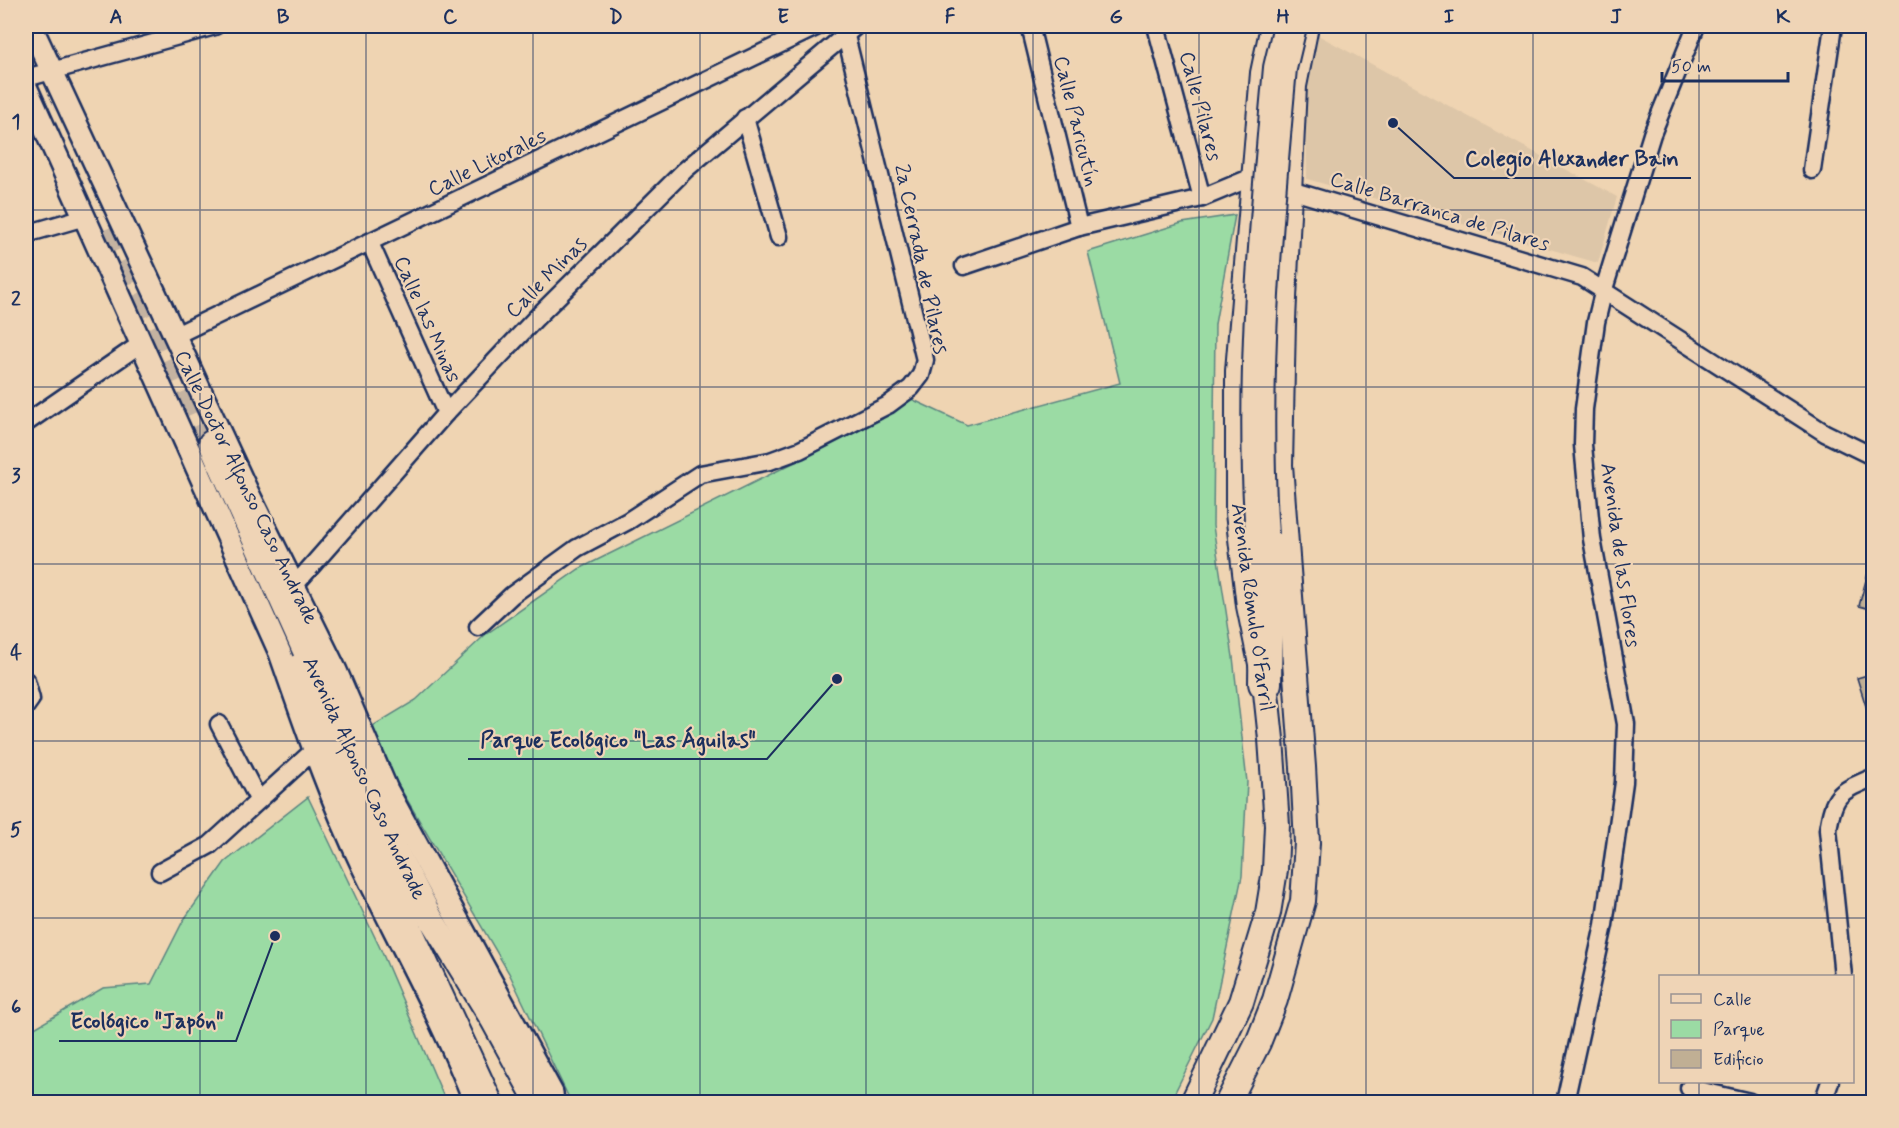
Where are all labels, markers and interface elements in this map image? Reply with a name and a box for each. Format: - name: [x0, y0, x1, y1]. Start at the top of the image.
- text: A: [109, 4, 123, 31]
- text: B: [277, 4, 290, 31]
- text: C: [443, 4, 458, 31]
- text: D: [609, 4, 623, 31]
- text: E: [777, 4, 789, 31]
- text: F: [945, 4, 956, 31]
- text: G: [1109, 4, 1123, 31]
- text: H: [1276, 4, 1290, 31]
- text: I: [1444, 4, 1454, 31]
- text: J: [1610, 4, 1622, 31]
- text: K: [1776, 4, 1791, 31]
- scale bar: [1662, 45, 1788, 83]
- street label: Calle Pilares: [1172, 48, 1228, 164]
- street label: Calle Paricutín: [1046, 53, 1106, 189]
- text: 50 m: [1671, 55, 1711, 79]
- text: 1: [12, 109, 20, 136]
- street label: Calle Litorales: [423, 122, 551, 204]
- callout: Colegio Alexander Bain: [1454, 138, 1691, 178]
- text: Colegio Alexander Bain: [1465, 146, 1679, 177]
- street label: 2a Cerrada de Pilares: [887, 162, 955, 357]
- street label: Calle Barranca de Pilares: [1326, 165, 1553, 259]
- street label: Calle Minas: [500, 231, 594, 325]
- street label: Calle las Minas: [387, 252, 467, 387]
- text: 2: [11, 286, 21, 313]
- street label: Calle Doctor Alfonso Caso Andrade: [166, 346, 325, 630]
- street label: Avenida de las Flores: [1593, 461, 1647, 649]
- text: 3: [11, 463, 21, 490]
- street label: Avenida Rómulo O'Farril: [1224, 501, 1280, 713]
- text: 4: [10, 640, 22, 667]
- street label: Avenida Alfonso Caso Andrade: [294, 652, 433, 906]
- callout: Parque Ecológico "Las Águilas": [468, 719, 767, 759]
- text: Parque Ecológico "Las Águilas": [480, 726, 756, 756]
- text: 5: [10, 817, 22, 844]
- legend: [1659, 975, 1854, 1083]
- text: Calle: [1713, 988, 1752, 1012]
- text: 6: [11, 994, 21, 1021]
- callout: Ecológico "Japón": [59, 1001, 236, 1041]
- text: Ecológico "Japón": [70, 1008, 224, 1037]
- text: Parque: [1713, 1018, 1765, 1042]
- text: Edificio: [1713, 1048, 1764, 1072]

